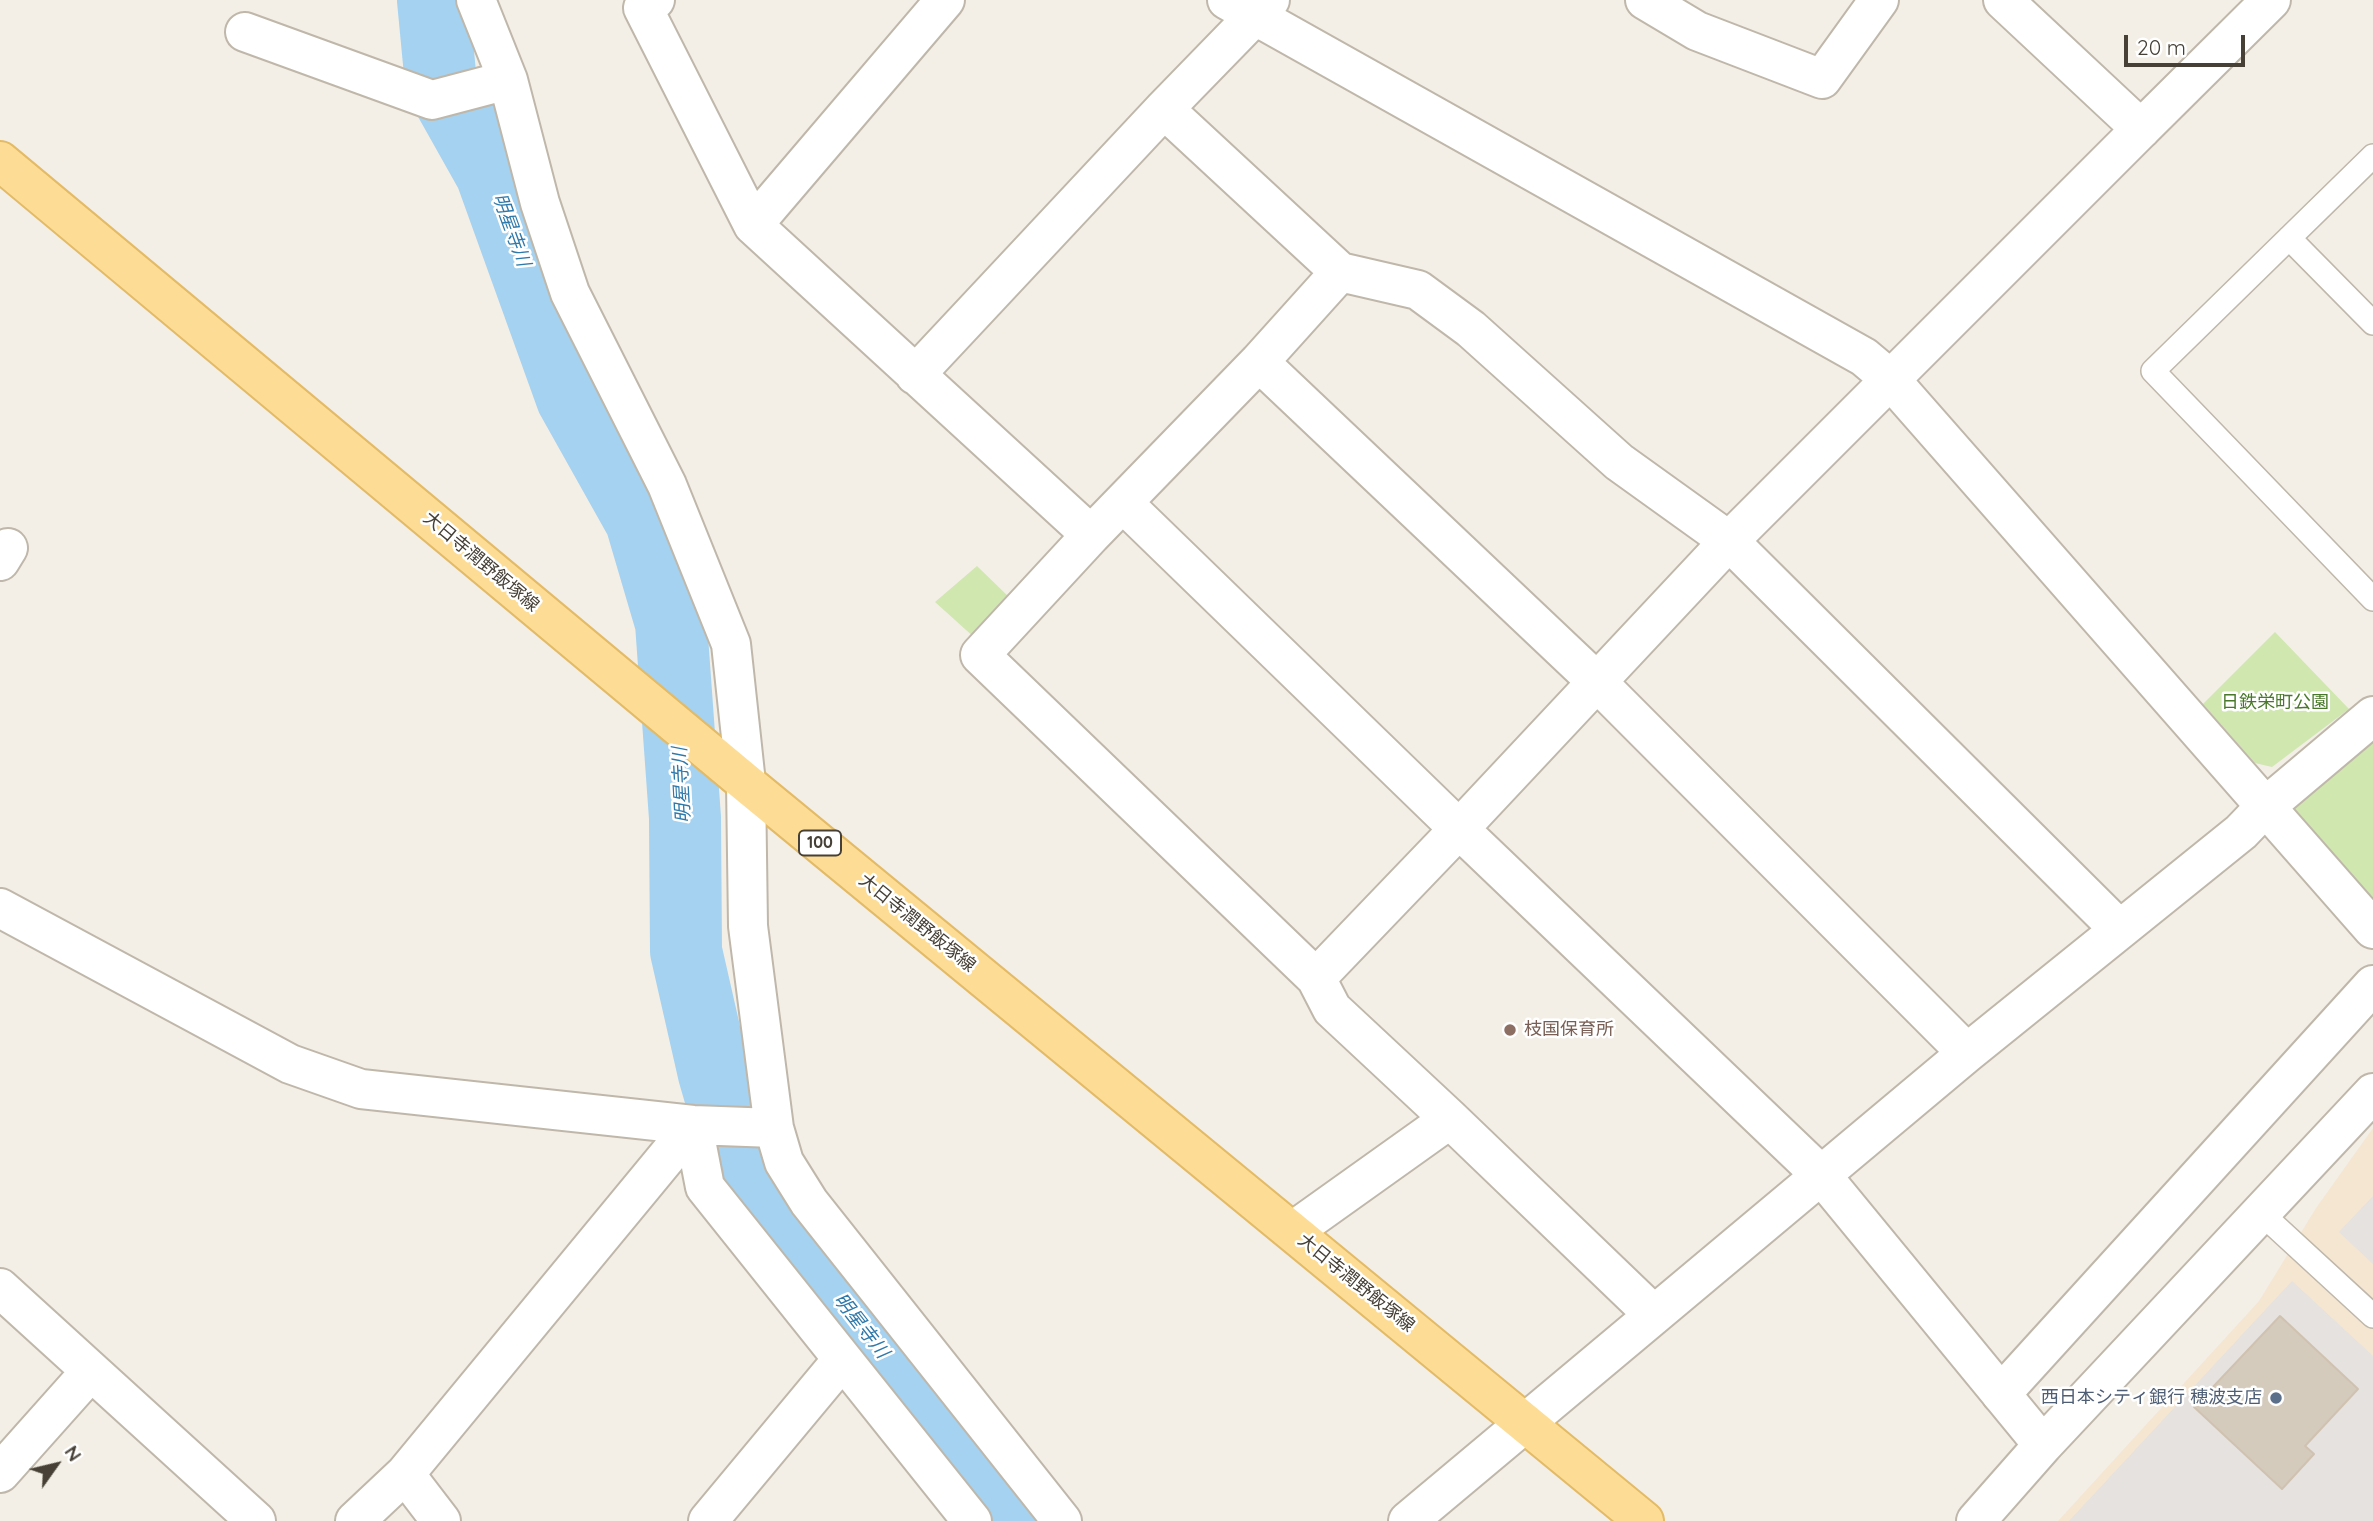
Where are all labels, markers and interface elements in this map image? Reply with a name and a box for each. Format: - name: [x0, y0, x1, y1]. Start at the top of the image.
- scale bar: [2128, 21, 2249, 65]
- text: 20 m: [2137, 34, 2186, 60]
- water label: 明星寺川: [487, 190, 535, 270]
- street label: 大日寺潤野飯塚線: [419, 507, 543, 617]
- park label: 日鉄栄町公園: [2221, 692, 2329, 714]
- water label: 明星寺川: [669, 746, 695, 824]
- road number: 100: [799, 830, 841, 856]
- street label: 大日寺潤野飯塚線: [854, 869, 980, 977]
- place label: 枝国保育所: [1524, 1019, 1614, 1041]
- marker: 枝国保育所: [1502, 1022, 1518, 1038]
- street label: 大日寺潤野飯塚線: [1293, 1229, 1419, 1337]
- water label: 明星寺川: [829, 1289, 893, 1363]
- place label: 西日本シティ銀行 穂波支店: [2041, 1387, 2262, 1409]
- marker: 西日本シティ銀行 穂波支店: [2268, 1390, 2284, 1406]
- north arrow: [21, 1430, 91, 1500]
- text: N: [60, 1441, 87, 1466]

